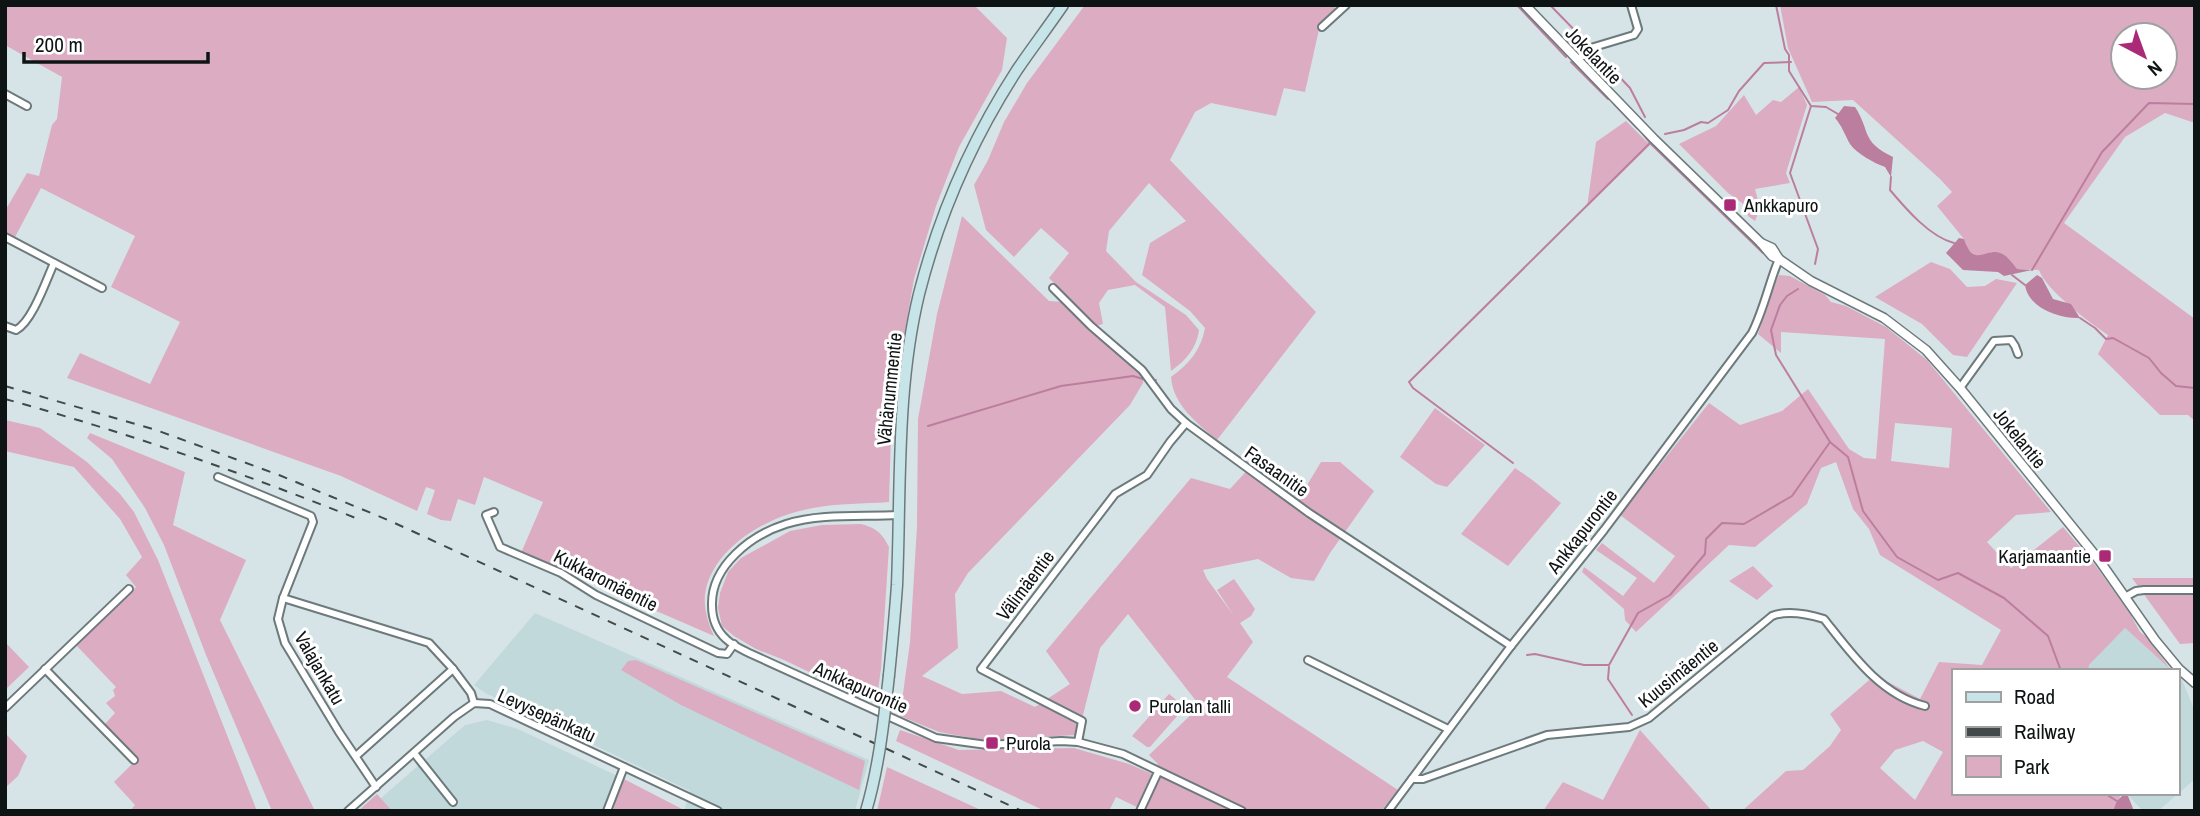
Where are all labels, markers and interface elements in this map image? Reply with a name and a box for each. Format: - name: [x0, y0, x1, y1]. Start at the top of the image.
- street label: Jokelantie: [1560, 20, 1628, 90]
- scale bar: [24, 21, 208, 65]
- north arrow: [2109, 21, 2179, 91]
- text: 200 m: [35, 30, 83, 59]
- text: N: [2142, 55, 2168, 82]
- place label: Ankkapuro: [1743, 192, 1818, 218]
- marker: Ankkapuro: [1722, 197, 1738, 213]
- street label: Vähänummentie: [870, 331, 908, 447]
- street label: Jokelantie: [1988, 402, 2052, 474]
- street label: Fasaanitie: [1240, 439, 1314, 503]
- street label: Ankkapurontie: [1540, 483, 1623, 579]
- street label: Kukkaromäentie: [550, 543, 662, 617]
- place label: Karjamaantie: [1998, 543, 2091, 569]
- street label: Välimäentie: [990, 544, 1060, 626]
- marker: Karjamaantie: [2097, 548, 2113, 564]
- street label: Valajankatu: [289, 627, 351, 709]
- street label: Kuusimäentie: [1632, 633, 1724, 713]
- street label: Ankkapurontie: [809, 654, 912, 719]
- legend: [1952, 669, 2179, 795]
- street label: Levysepänkatu: [494, 682, 600, 748]
- text: Road: [2014, 682, 2055, 711]
- place label: Purolan talli: [1149, 693, 1231, 719]
- marker: Purolan talli: [1127, 698, 1143, 714]
- text: Railway: [2014, 717, 2076, 746]
- place label: Purola: [1006, 730, 1051, 756]
- marker: Purola: [984, 735, 1000, 751]
- text: Park: [2014, 752, 2050, 781]

